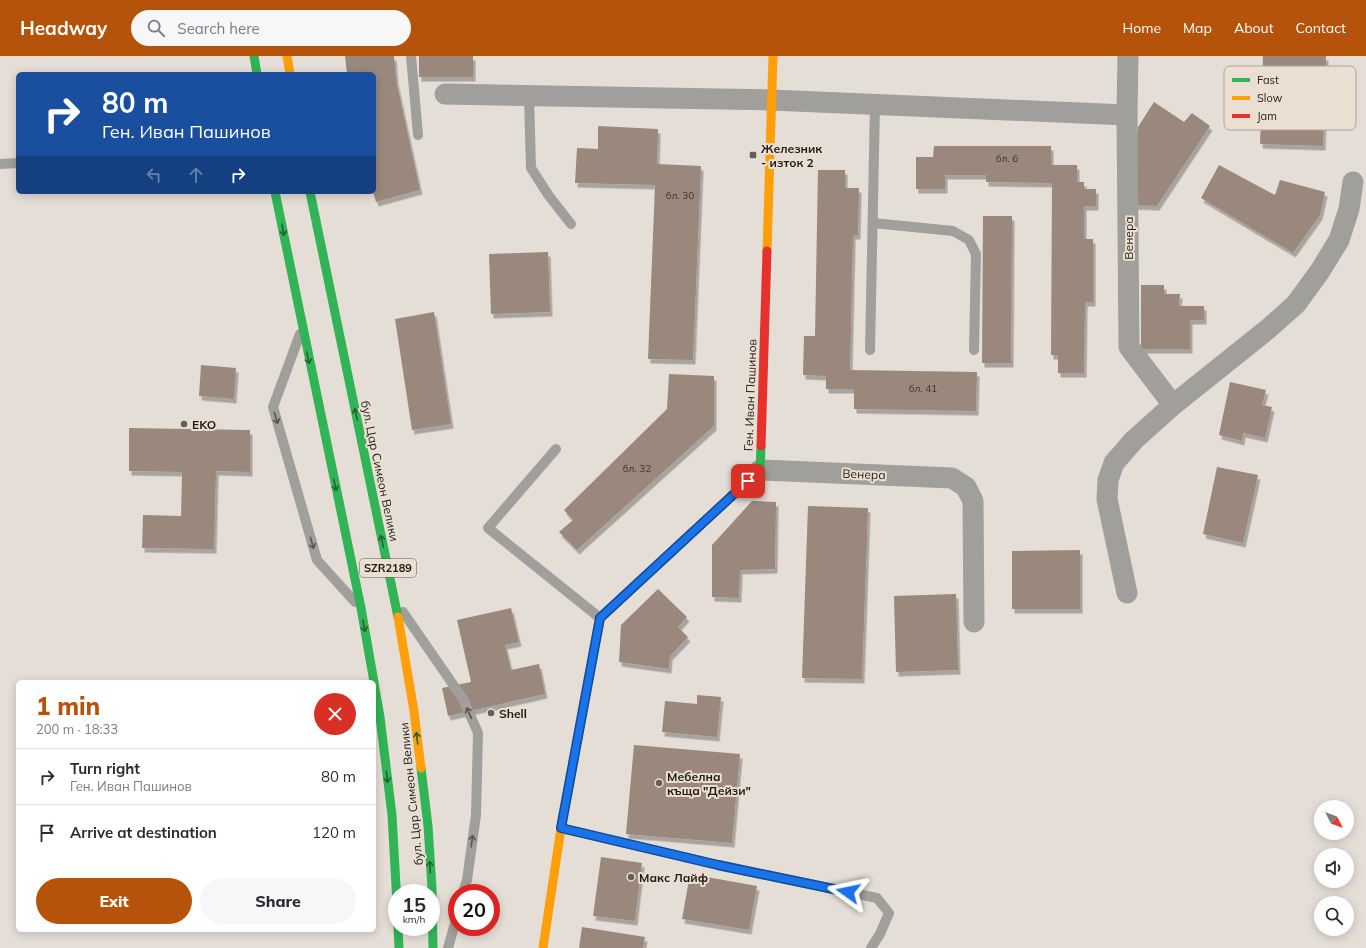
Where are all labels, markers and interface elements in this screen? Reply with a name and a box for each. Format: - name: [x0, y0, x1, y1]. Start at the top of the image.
- search box: [131, 10, 411, 46]
- text: Headway: [20, 16, 107, 40]
- icon: search: [145, 17, 167, 39]
- text: Search here: [177, 19, 260, 38]
- text: Home: [1122, 19, 1161, 37]
- text: Map: [1183, 19, 1212, 37]
- text: About: [1234, 19, 1274, 37]
- text: Contact: [1296, 19, 1346, 37]
- legend: [1224, 66, 1356, 130]
- text: Fast: [1257, 73, 1279, 87]
- text: 80 m: [102, 85, 168, 120]
- icon: right: [36, 88, 88, 140]
- text: Slow: [1257, 91, 1283, 105]
- text: Jam: [1257, 109, 1277, 123]
- text: Ген. Иван Пашинов: [102, 120, 271, 143]
- place label: Железник - изток 2: [761, 141, 822, 170]
- marker: Железник - изток 2: [748, 150, 758, 160]
- house number: бл. 6: [996, 152, 1018, 165]
- icon: left: [143, 164, 165, 186]
- icon: ahead: [185, 164, 207, 186]
- icon: right: [227, 164, 249, 186]
- house number: бл. 30: [666, 189, 694, 202]
- street label: Венера: [1121, 216, 1136, 260]
- one-way arrow: [279, 223, 287, 236]
- street label: Ген. Иван Пашинов: [741, 338, 759, 451]
- one-way arrow: [305, 351, 313, 364]
- house number: бл. 41: [909, 382, 937, 395]
- street label: бул. Цар Симеон Велики: [358, 399, 402, 543]
- one-way arrow: [351, 407, 359, 420]
- one-way arrow: [273, 411, 280, 424]
- place label: EKO: [192, 417, 216, 432]
- marker: EKO: [179, 419, 189, 429]
- house number: бл. 32: [623, 462, 651, 475]
- pin: [731, 464, 765, 498]
- street label: Венера: [842, 466, 886, 482]
- icon: arrive: [737, 470, 759, 492]
- one-way arrow: [331, 478, 339, 491]
- one-way arrow: [378, 535, 386, 548]
- one-way arrow: [309, 536, 316, 549]
- road number: SZR2189: [360, 559, 416, 577]
- one-way arrow: [360, 619, 368, 632]
- text: 1 min: [36, 691, 100, 721]
- button: close: [314, 693, 356, 735]
- place label: Shell: [499, 706, 527, 721]
- one-way arrow: [465, 707, 472, 719]
- marker: Shell: [486, 708, 496, 718]
- text: 200 m · 18:33: [36, 721, 118, 737]
- street label: бул. Цар Симеон Велики: [396, 722, 426, 866]
- one-way arrow: [413, 732, 421, 745]
- text: Turn right: [70, 759, 140, 778]
- icon: right: [36, 766, 58, 788]
- text: 80 m: [321, 767, 356, 786]
- place label: Мебелна къща "Дейзи": [667, 769, 751, 798]
- one-way arrow: [384, 770, 391, 783]
- text: Ген. Иван Пашинов: [70, 778, 192, 794]
- marker: Мебелна къща "Дейзи": [654, 778, 664, 788]
- north arrow: [1314, 800, 1354, 840]
- map controls: [1314, 800, 1354, 936]
- icon: arrive: [36, 822, 58, 844]
- text: Arrive at destination: [70, 823, 217, 842]
- text: 120 m: [312, 823, 356, 842]
- one-way arrow: [468, 835, 476, 848]
- button: sound: [1314, 848, 1354, 888]
- one-way arrow: [427, 861, 434, 874]
- place label: Макс Лайф: [639, 870, 708, 885]
- position arrow: [827, 871, 869, 913]
- marker: Макс Лайф: [626, 872, 636, 882]
- button: Exit: [36, 878, 192, 924]
- button: Share: [200, 878, 356, 924]
- speed limit sign: 20: [448, 884, 500, 936]
- text: 15: [402, 892, 426, 917]
- button: search: [1314, 896, 1354, 936]
- text: km/h: [403, 913, 425, 926]

